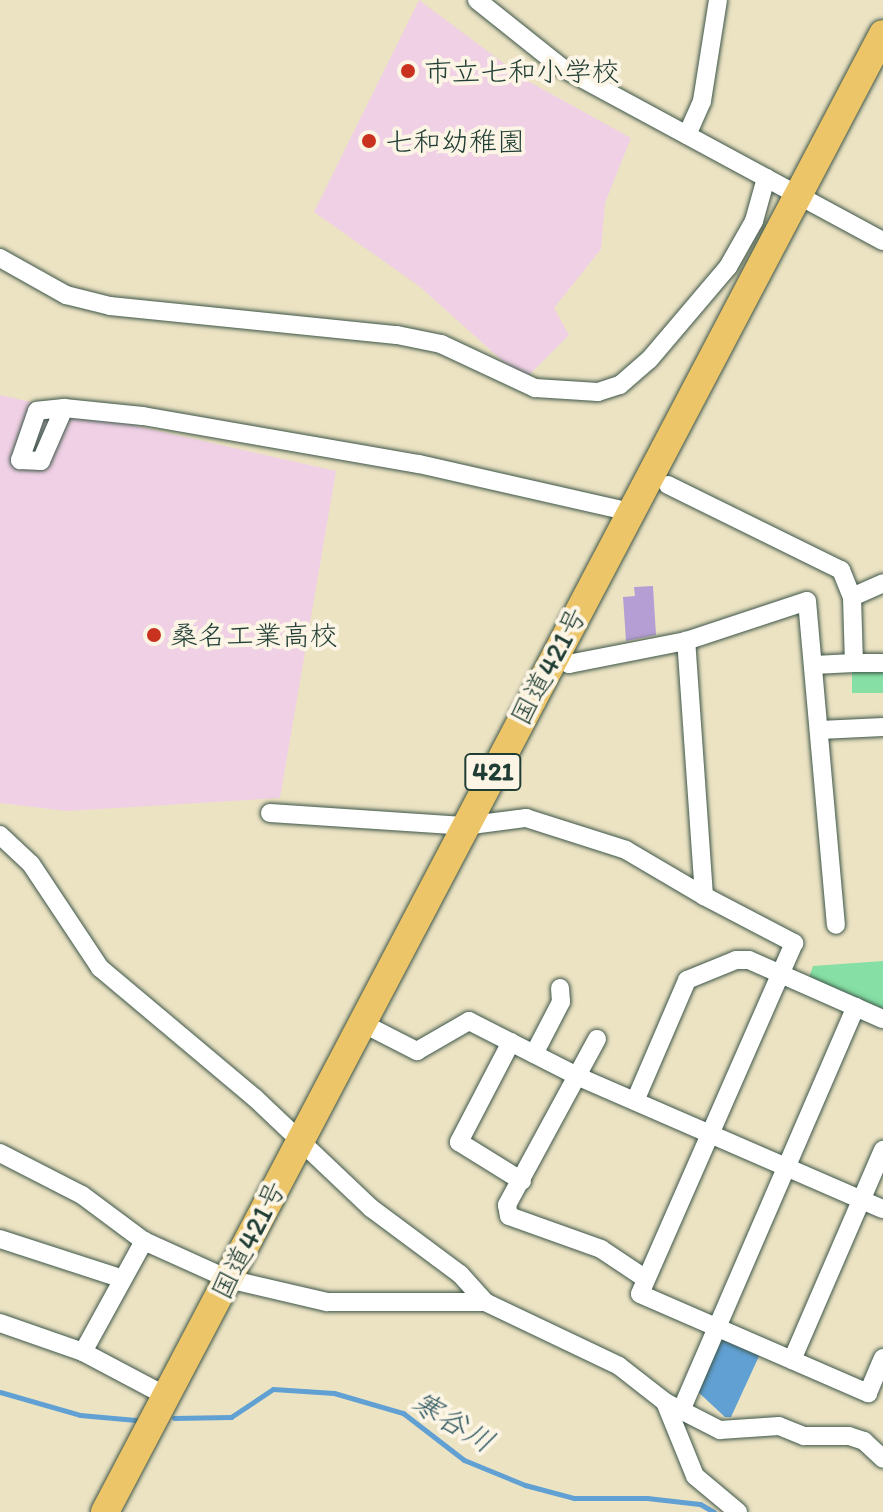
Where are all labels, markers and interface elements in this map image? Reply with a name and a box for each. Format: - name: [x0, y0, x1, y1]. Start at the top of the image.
- place label: 市立七和小学校: [424, 54, 620, 88]
- marker: 市立七和小学校: [399, 62, 417, 80]
- place label: 七和幼稚園: [385, 124, 525, 158]
- marker: 七和幼稚園: [360, 132, 378, 150]
- street label: 国道421号: [503, 601, 593, 731]
- place label: 桑名工業高校: [170, 618, 338, 652]
- marker: 桑名工業高校: [145, 626, 163, 644]
- road number: 421: [463, 750, 523, 794]
- street label: 国道421号: [204, 1175, 292, 1305]
- water label: 寒谷川: [405, 1383, 501, 1461]

